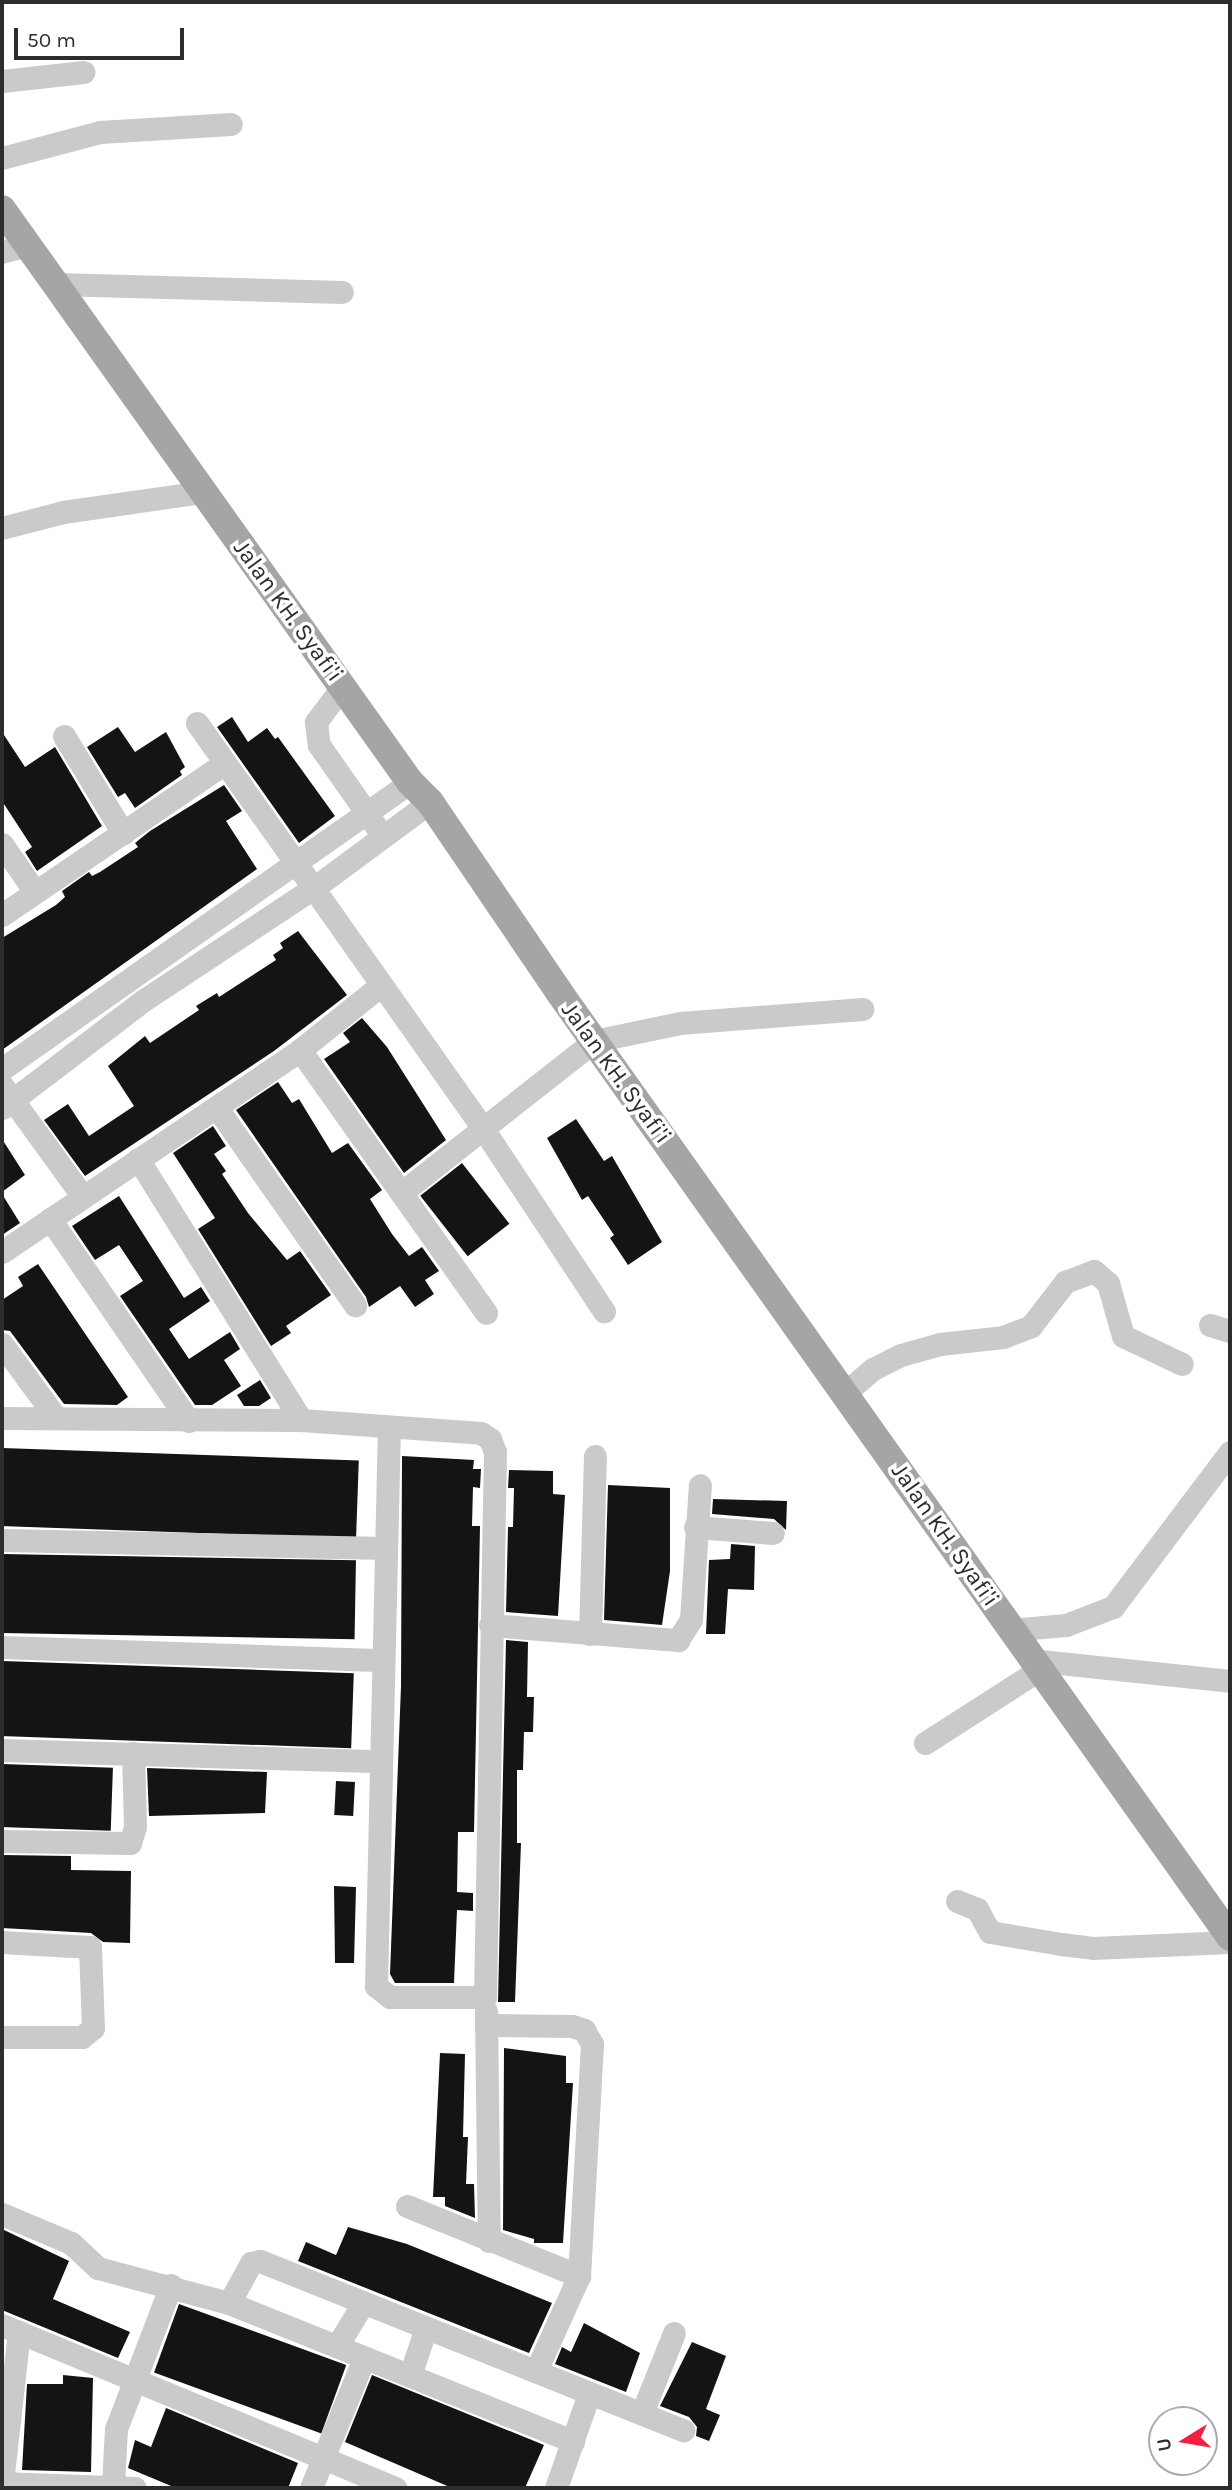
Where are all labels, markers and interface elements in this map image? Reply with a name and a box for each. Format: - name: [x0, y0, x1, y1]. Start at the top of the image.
- scale bar: [18, 14, 187, 58]
- text: 50 m: [27, 28, 76, 52]
- street label: Jalan KH. Syafi'i: [227, 534, 349, 688]
- street label: Jalan KH. Syafi'i: [555, 996, 677, 1150]
- street label: Jalan KH. Syafi'i: [885, 1458, 1005, 1612]
- north arrow: [1148, 2406, 1218, 2476]
- text: U: [1152, 2436, 1176, 2453]

